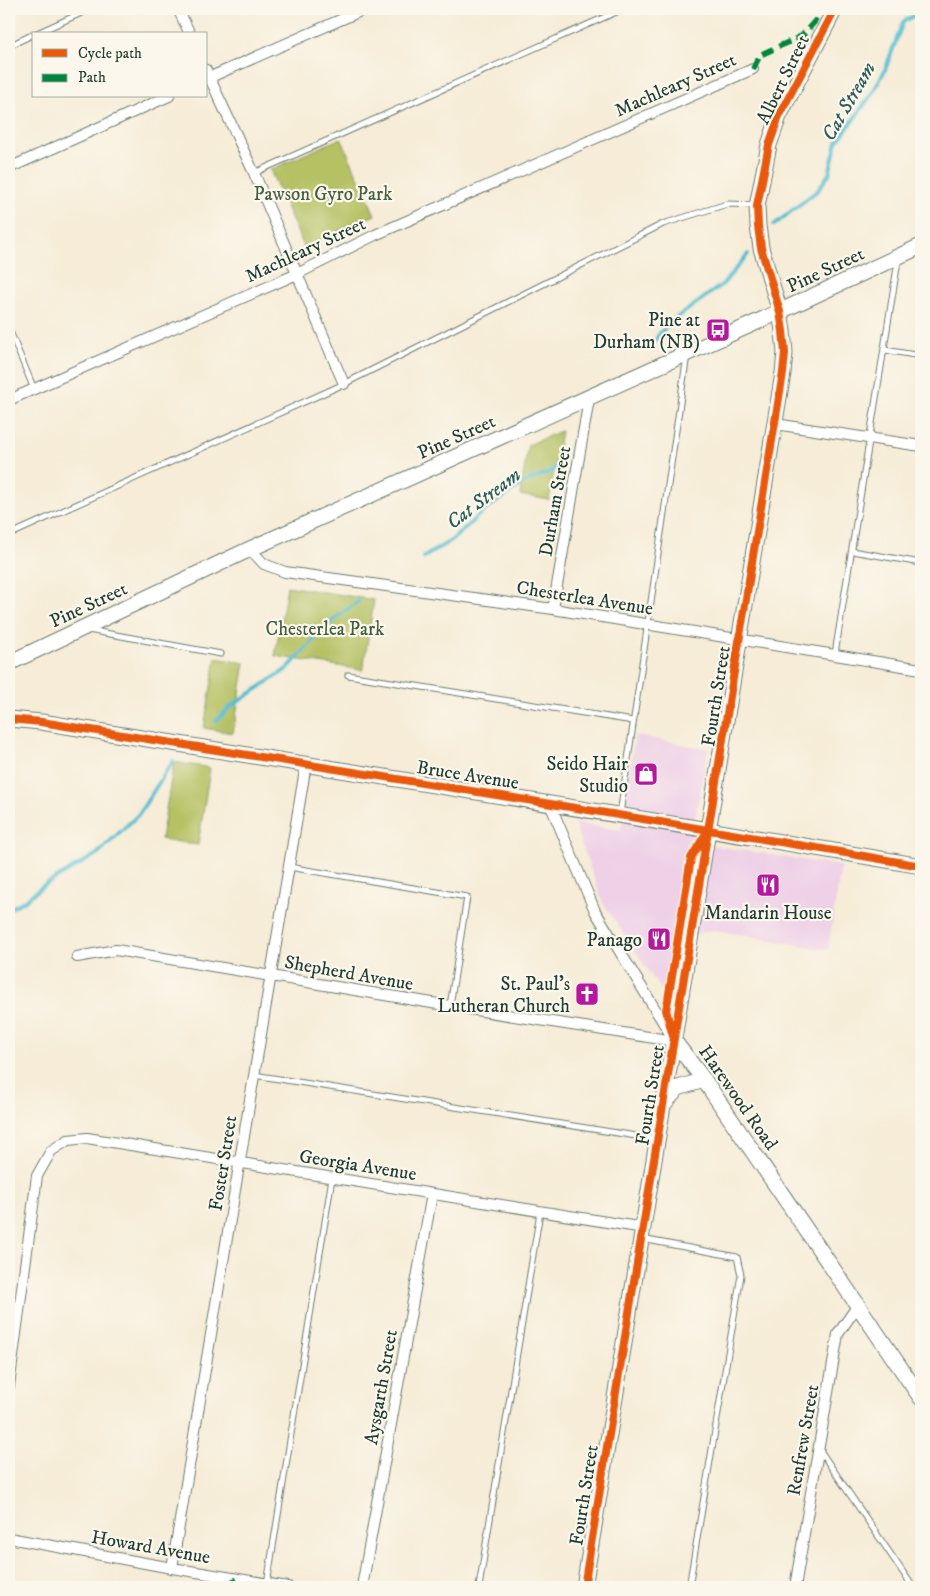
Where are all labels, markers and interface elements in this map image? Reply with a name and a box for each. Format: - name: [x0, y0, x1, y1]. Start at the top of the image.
- street label: Albert Street: [752, 31, 815, 128]
- legend: [32, 32, 208, 98]
- text: Cycle path: [78, 44, 142, 63]
- street label: Machleary Street: [611, 48, 740, 122]
- water label: Cat Stream: [817, 58, 882, 146]
- text: Path: [78, 68, 106, 87]
- park label: Pawson Gyro Park: [254, 183, 393, 206]
- street label: Machleary Street: [242, 212, 370, 288]
- street label: Pine Street: [783, 242, 868, 298]
- place label: Pine at Durham (NB): [593, 309, 700, 354]
- bus stop icon: Pine at Durham (NB): [705, 317, 731, 343]
- street label: Pine Street: [414, 410, 499, 465]
- street label: Durham Street: [534, 444, 576, 558]
- water label: Cat Stream: [442, 463, 526, 535]
- street label: Chesterlea Avenue: [515, 576, 655, 621]
- street label: Pine Street: [46, 577, 131, 633]
- park label: Chesterlea Park: [266, 618, 385, 641]
- street label: Fourth Street: [697, 644, 736, 748]
- place label: Seido Hair Studio: [546, 753, 628, 798]
- street label: Bruce Avenue: [415, 756, 521, 795]
- shop icon: Seido Hair Studio: [633, 761, 659, 787]
- restaurant icon: Mandarin House: [755, 872, 781, 898]
- place label: Mandarin House: [704, 902, 832, 925]
- restaurant icon: Panago: [646, 926, 672, 952]
- place label: Panago: [586, 929, 642, 952]
- street label: Shepherd Avenue: [283, 951, 415, 996]
- place label: St. Paul's Lutheran Church: [437, 973, 570, 1018]
- church icon: St. Paul's Lutheran Church: [574, 981, 600, 1007]
- street label: Harewood Road: [693, 1041, 783, 1155]
- street label: Fourth Street: [631, 1043, 670, 1147]
- street label: Foster Street: [205, 1114, 242, 1213]
- street label: Georgia Avenue: [297, 1145, 418, 1186]
- street label: Aysgarth Street: [360, 1328, 403, 1447]
- street label: Renfrew Street: [782, 1383, 825, 1498]
- street label: Fourth Street: [565, 1443, 604, 1547]
- street label: Howard Avenue: [89, 1526, 212, 1569]

